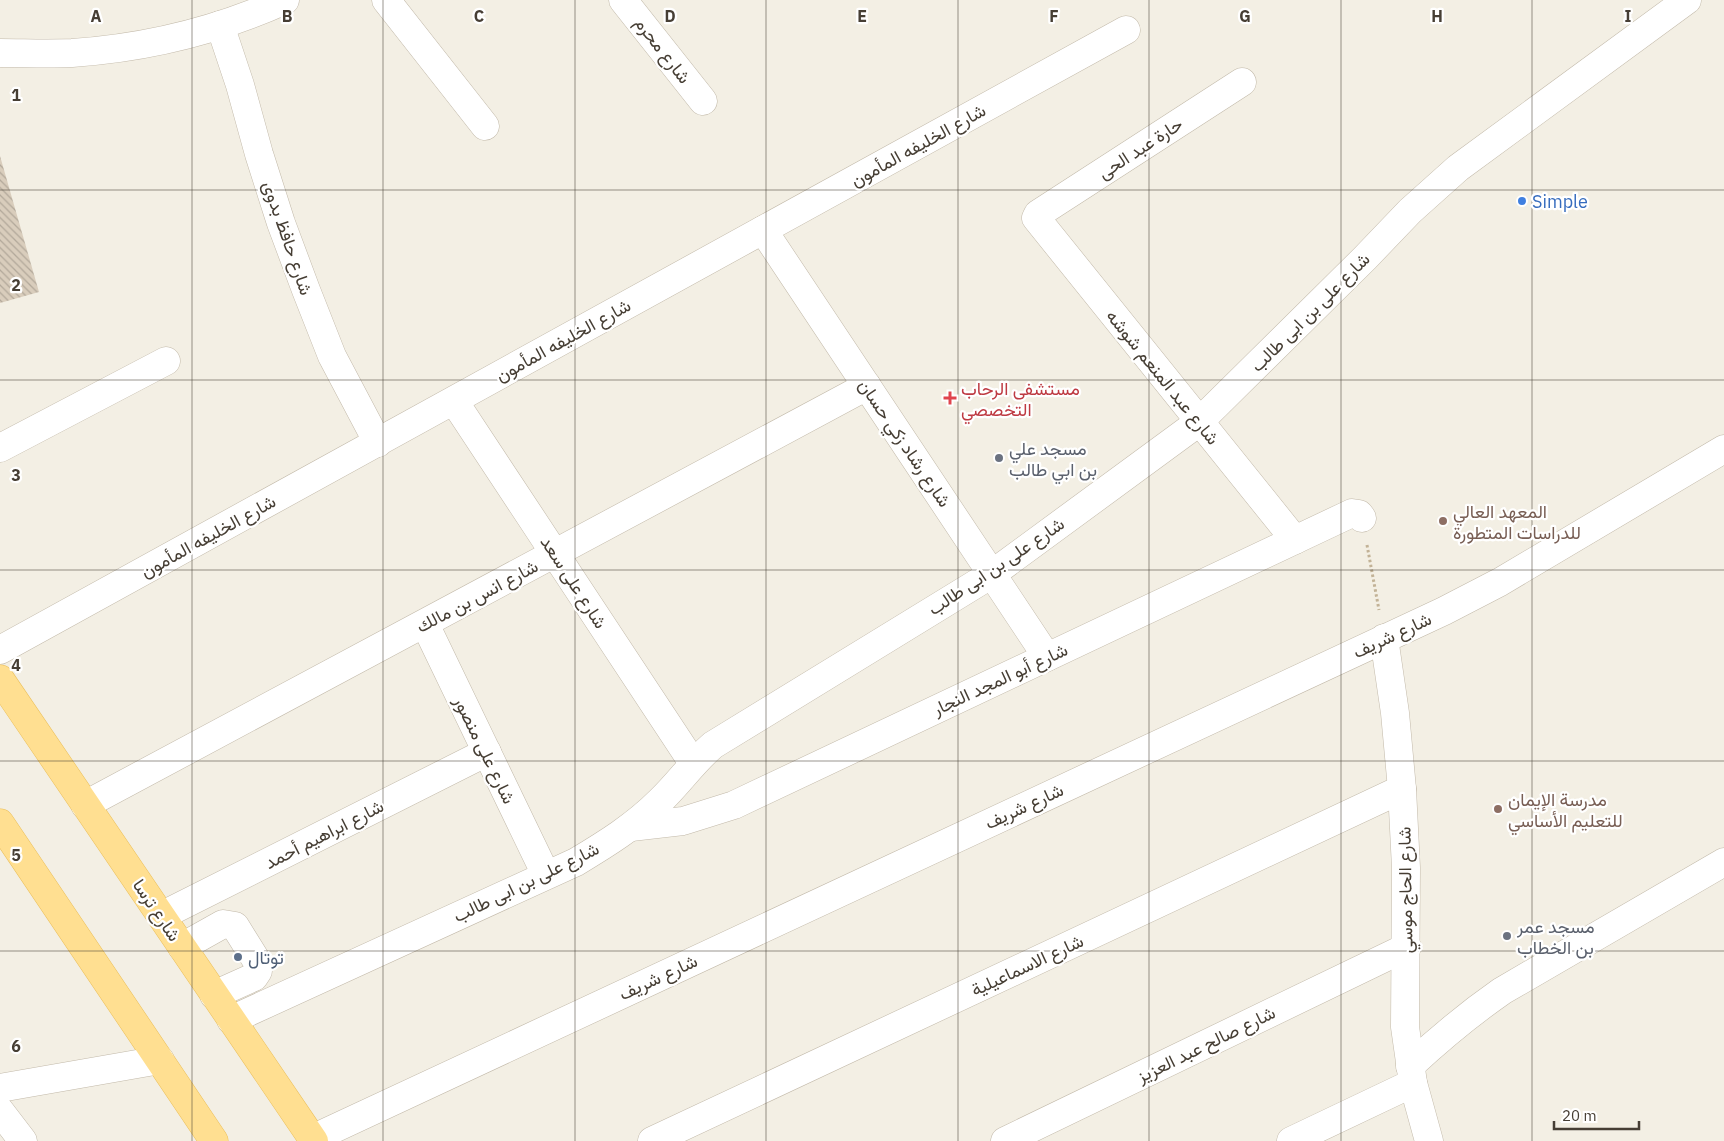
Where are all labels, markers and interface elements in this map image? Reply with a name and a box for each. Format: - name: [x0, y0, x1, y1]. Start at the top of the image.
- text: A: [91, 6, 102, 26]
- text: B: [282, 6, 293, 26]
- text: C: [474, 6, 484, 26]
- text: D: [664, 6, 676, 26]
- text: E: [857, 6, 867, 26]
- text: F: [1049, 6, 1059, 26]
- text: G: [1239, 6, 1251, 26]
- text: H: [1431, 6, 1443, 26]
- text: I: [1625, 6, 1632, 26]
- street label: شارع محرم: [629, 12, 696, 89]
- text: 1: [11, 85, 21, 105]
- street label: شارع الخليفه المأمون: [846, 98, 990, 193]
- street label: حارة عبد الحى: [1093, 112, 1187, 184]
- street label: شارع حافظ بدوى: [257, 178, 318, 298]
- place label: Simple: [1532, 190, 1588, 213]
- marker: Simple: [1516, 195, 1528, 207]
- street label: شارع على بن ابى طالب: [1245, 247, 1375, 377]
- text: 2: [11, 275, 21, 295]
- street label: شارع الخليفه المأمون: [491, 293, 635, 388]
- street label: شارع عبد المنعم شوشه: [1101, 305, 1225, 450]
- street label: شارع رشاد زكي حسان: [850, 375, 956, 514]
- place label: مستشفى الرحاب التخصصي: [961, 377, 1080, 425]
- marker: مستشفى الرحاب التخصصي: [943, 391, 957, 405]
- place label: مسجد علي بن ابي طالب: [1009, 437, 1097, 485]
- marker: مسجد علي بن ابي طالب: [993, 452, 1005, 464]
- text: 3: [11, 465, 21, 485]
- street label: شارع الخليفه المأمون: [136, 489, 280, 584]
- place label: المعهد العالي للدراسات المتطورة: [1453, 500, 1581, 544]
- street label: شارع على بن ابى طالب: [923, 512, 1069, 621]
- marker: المعهد العالي للدراسات المتطورة: [1437, 515, 1449, 527]
- street label: شارع على سعد: [535, 531, 612, 633]
- street label: شارع انس بن مالك: [412, 554, 542, 639]
- street label: شارع شريف: [1349, 607, 1435, 664]
- street label: شارع أبو المجد النجار: [928, 638, 1072, 722]
- text: 4: [11, 655, 21, 675]
- street label: شارع على منصور: [448, 692, 521, 808]
- street label: شارع شريف: [981, 778, 1067, 835]
- place label: مدرسة الإيمان للتعليم الأساسي: [1508, 788, 1623, 836]
- street label: شارع ابراهيم أحمد: [261, 794, 388, 875]
- marker: مدرسة الإيمان للتعليم الأساسي: [1492, 803, 1504, 815]
- street label: شارع الحاج موسي: [1392, 826, 1422, 953]
- street label: شارع على بن ابى طالب: [449, 837, 603, 928]
- text: 5: [11, 845, 21, 865]
- street label: شارع ترسا: [127, 874, 186, 946]
- place label: مسجد عمر بن الخطاب: [1516, 915, 1595, 959]
- street label: شارع الاسماعيلية: [967, 929, 1087, 1002]
- marker: مسجد عمر بن الخطاب: [1501, 930, 1513, 942]
- place label: توتال: [248, 946, 284, 969]
- street label: شارع شريف: [615, 949, 701, 1006]
- marker: توتال: [232, 951, 244, 963]
- street label: شارع صالح عبد العزيز: [1132, 1001, 1279, 1089]
- text: 6: [11, 1036, 21, 1056]
- scale bar: [1554, 1098, 1639, 1130]
- text: 20 m: [1562, 1106, 1597, 1125]

